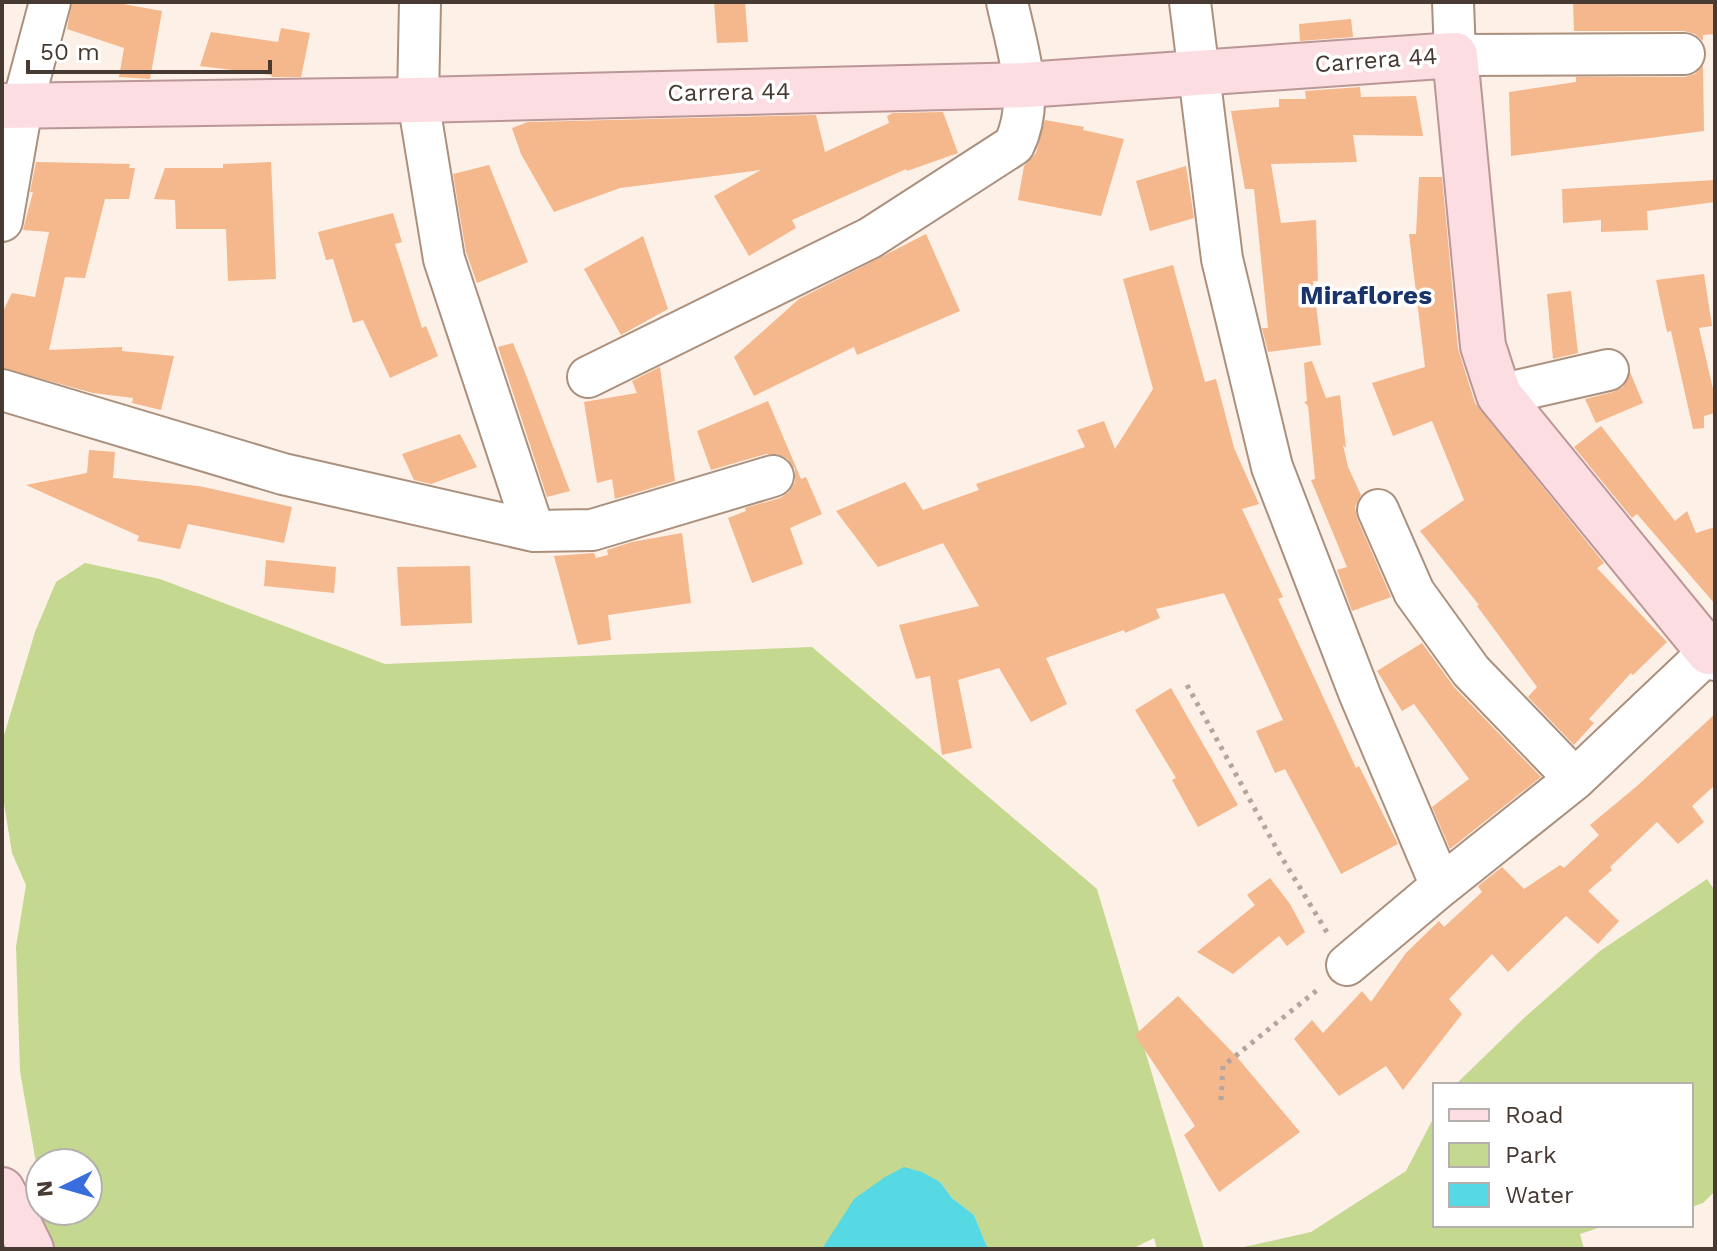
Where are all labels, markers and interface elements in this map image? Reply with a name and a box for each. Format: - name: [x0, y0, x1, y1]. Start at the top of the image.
- scale bar: [28, 24, 270, 74]
- text: 50 m: [40, 38, 100, 66]
- street label: Carrera 44: [1314, 42, 1438, 78]
- street label: Carrera 44: [667, 77, 791, 107]
- district label: Miraflores: [1300, 280, 1432, 310]
- legend: [1433, 1083, 1693, 1227]
- text: Road: [1505, 1101, 1564, 1129]
- text: Park: [1505, 1141, 1557, 1169]
- north arrow: [24, 1147, 104, 1227]
- text: N: [31, 1179, 58, 1198]
- text: Water: [1505, 1181, 1574, 1209]

